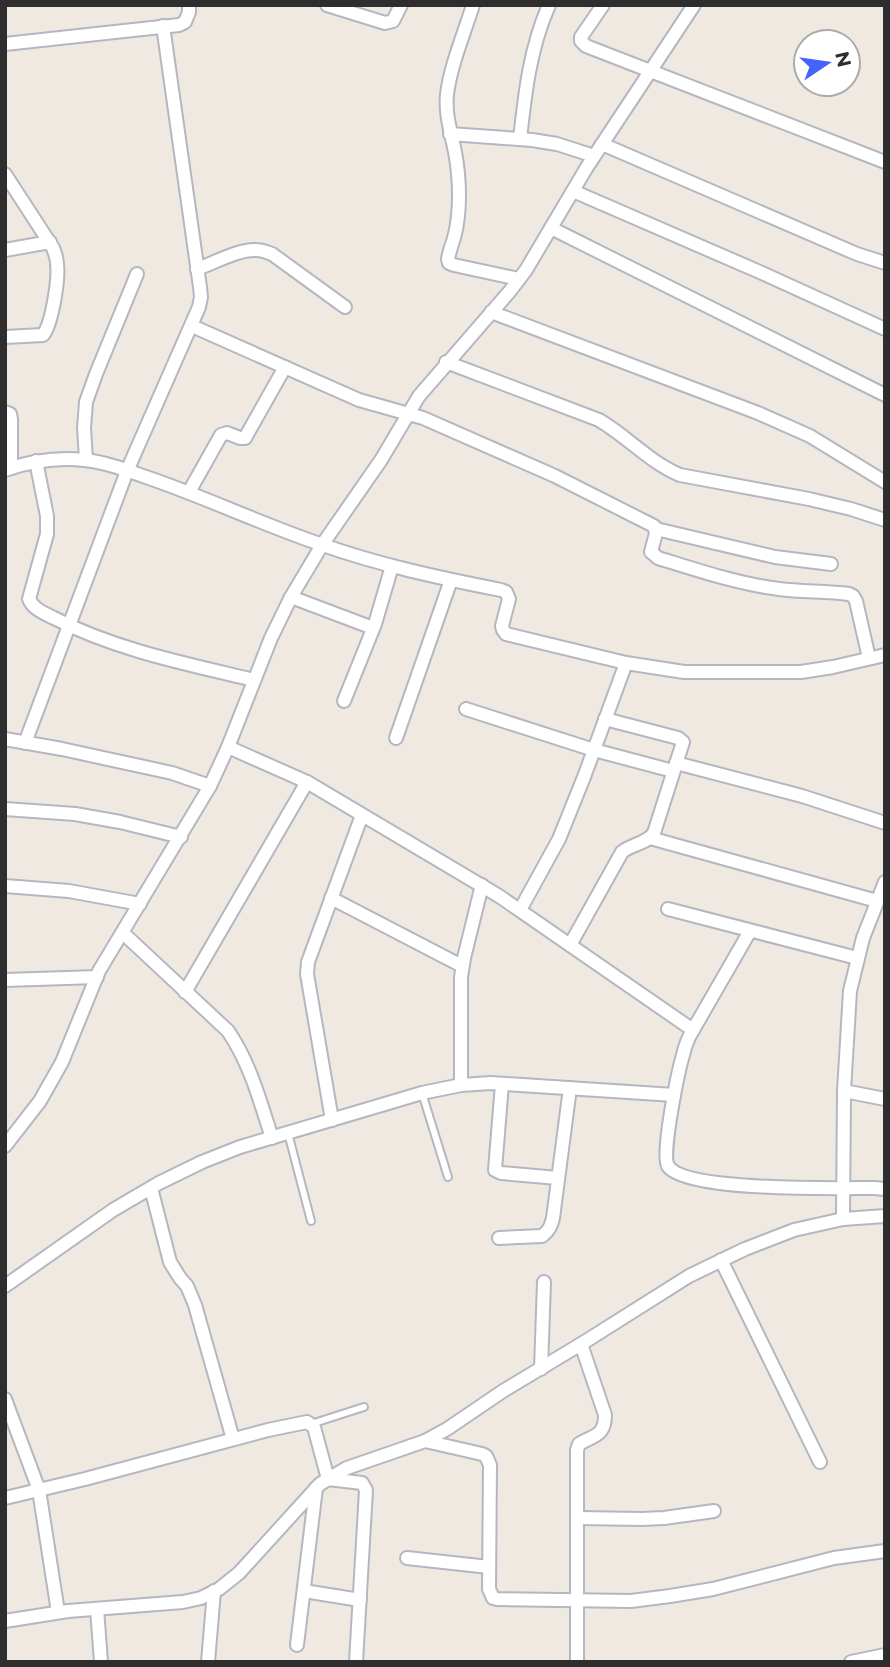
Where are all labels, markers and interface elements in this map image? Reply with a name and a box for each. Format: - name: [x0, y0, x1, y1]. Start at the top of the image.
- north arrow: [792, 28, 862, 98]
- text: N: [830, 49, 856, 69]

